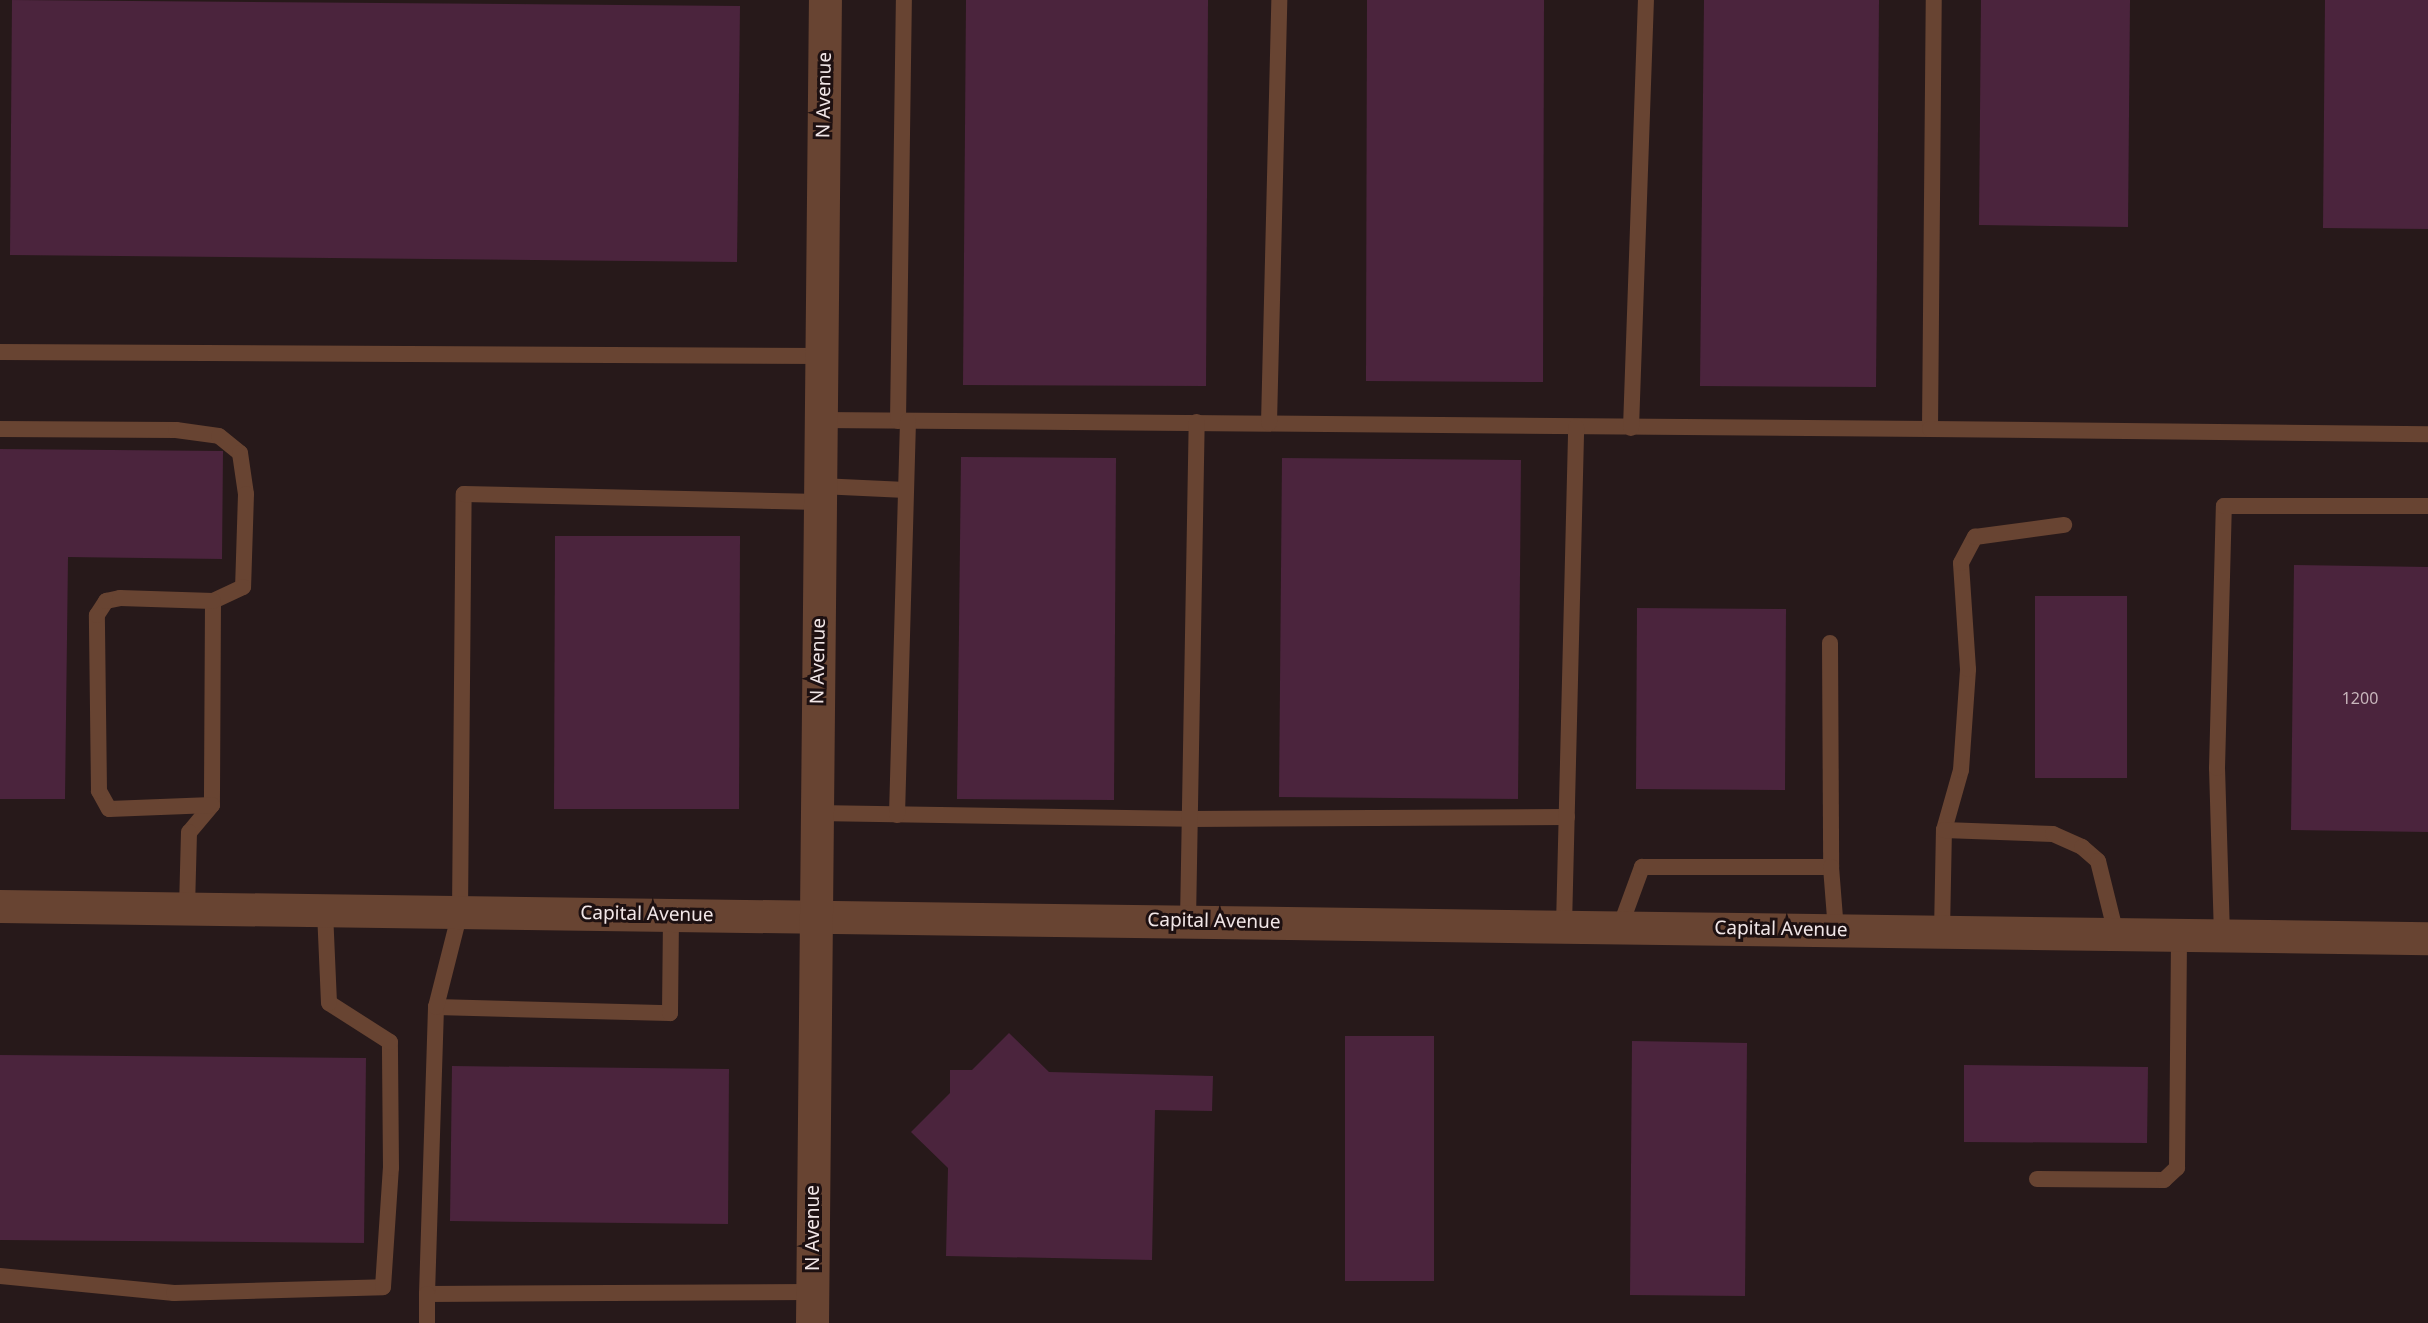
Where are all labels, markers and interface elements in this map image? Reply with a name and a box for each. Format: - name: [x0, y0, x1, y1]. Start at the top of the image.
- street label: N Avenue: [812, 52, 836, 138]
- street label: N Avenue: [806, 618, 830, 704]
- house number: 1200: [2342, 688, 2378, 708]
- street label: Capital Avenue: [580, 901, 714, 927]
- street label: Capital Avenue: [1147, 908, 1281, 934]
- street label: Capital Avenue: [1714, 916, 1848, 942]
- street label: N Avenue: [802, 1185, 824, 1271]

